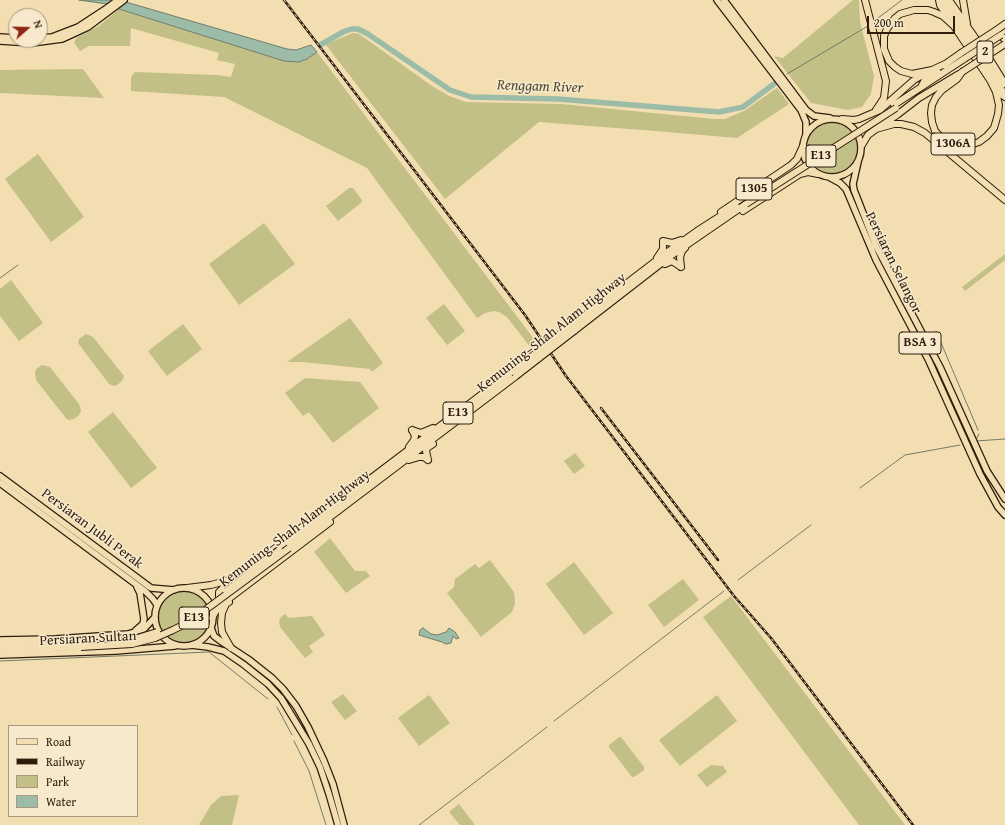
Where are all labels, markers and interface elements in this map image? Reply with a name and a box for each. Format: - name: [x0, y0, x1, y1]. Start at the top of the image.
- north arrow: [8, 8, 48, 48]
- scale bar: [869, 8, 957, 34]
- text: 200 m: [874, 14, 904, 31]
- text: N: [30, 18, 47, 30]
- road number: 2: [977, 41, 993, 63]
- water label: Renggam River: [496, 76, 584, 98]
- road number: 1306A: [931, 133, 975, 155]
- road number: E13: [806, 145, 836, 167]
- road number: 1305: [736, 178, 772, 200]
- street label: Persiaran Selangor: [861, 209, 925, 317]
- street label: Kemuning–Shah Alam Highway: [474, 270, 630, 396]
- road number: BSA 3: [899, 332, 941, 354]
- road number: E13: [443, 402, 473, 424]
- street label: Kemuning–Shah Alam Highway: [216, 467, 374, 591]
- street label: Persiaran Jubli Perak: [38, 485, 146, 573]
- road number: E13: [179, 607, 209, 629]
- street label: Persiaran Sultan: [39, 628, 137, 650]
- legend: [8, 725, 138, 817]
- text: Road: [46, 733, 71, 750]
- text: Railway: [46, 753, 85, 770]
- text: Park: [46, 773, 69, 790]
- text: Water: [46, 793, 76, 810]

